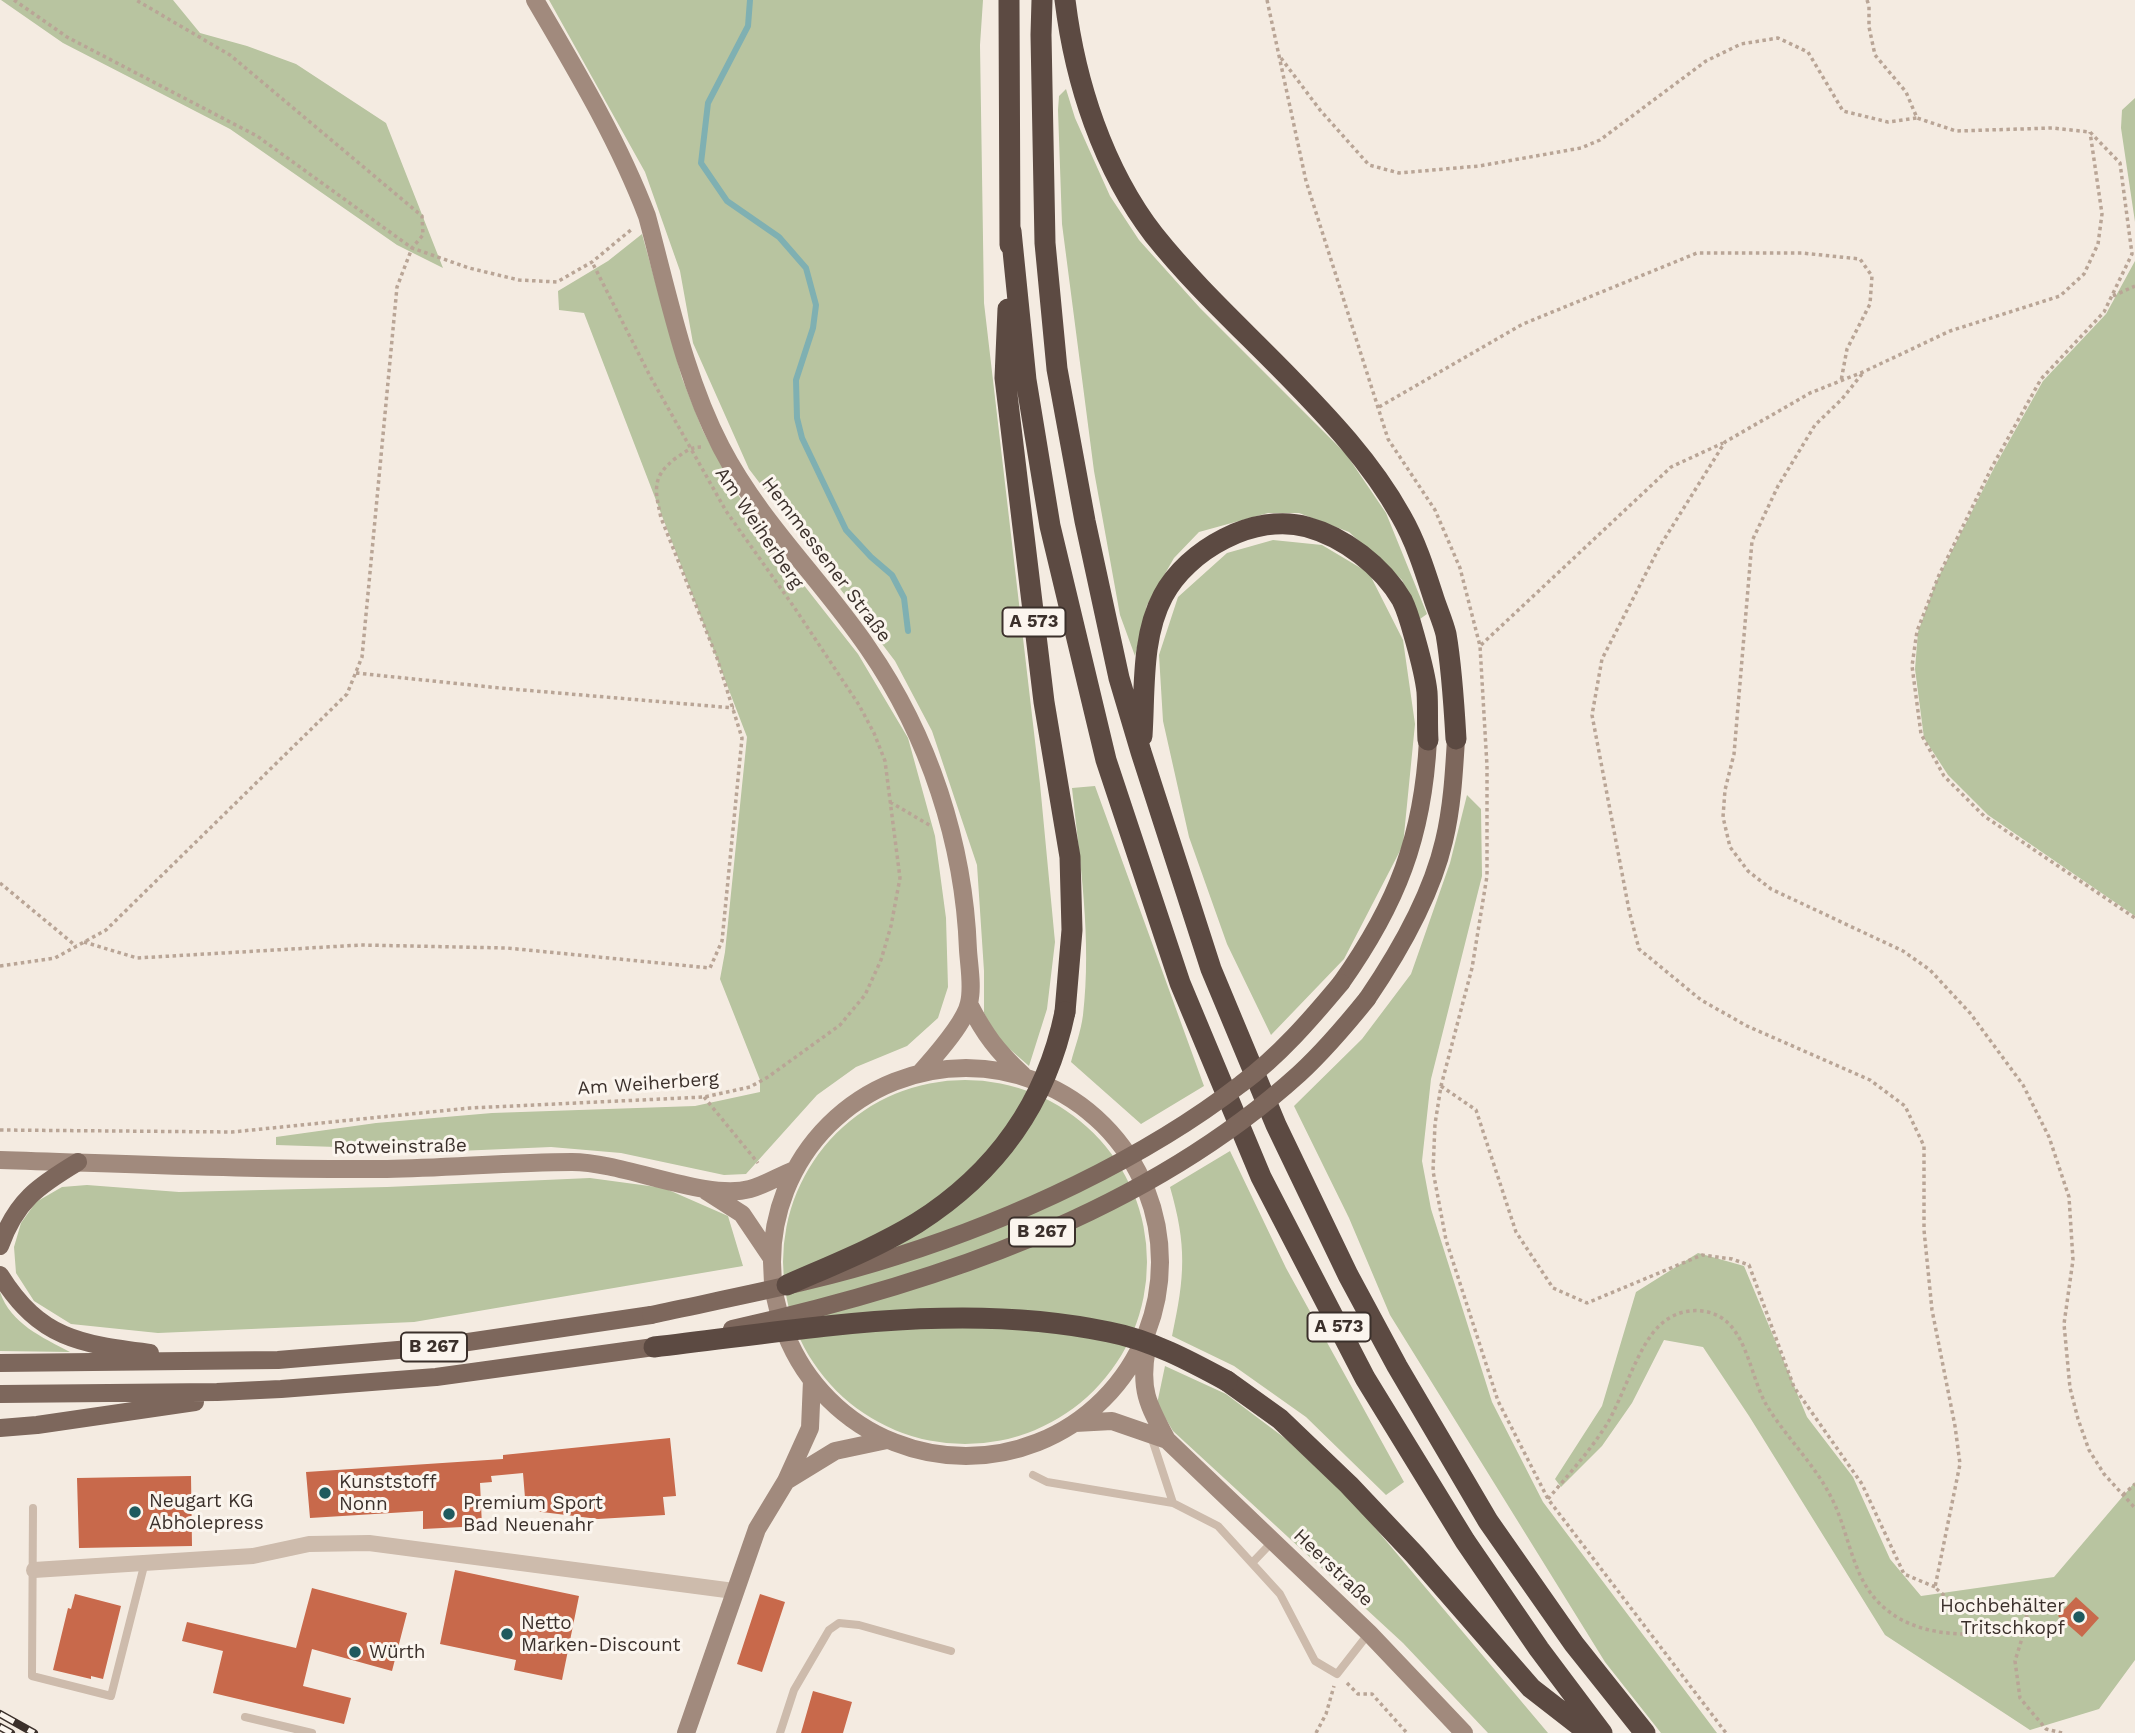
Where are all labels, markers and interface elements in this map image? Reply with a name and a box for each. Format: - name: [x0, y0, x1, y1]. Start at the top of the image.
- street label: Am Weiherberg: [710, 463, 808, 593]
- street label: Hemmessener Straße: [756, 473, 896, 647]
- road number: A 573: [1002, 608, 1066, 636]
- street label: Am Weiherberg: [577, 1068, 719, 1100]
- street label: Rotweinstraße: [333, 1134, 467, 1160]
- road number: B 267: [1009, 1218, 1075, 1246]
- road number: A 573: [1308, 1312, 1370, 1342]
- road number: B 267: [401, 1332, 467, 1362]
- place label: Kunststoff Nonn: [339, 1471, 437, 1515]
- marker: Kunststoff Nonn: [317, 1485, 333, 1501]
- place label: Neugart KG Abholepress: [149, 1490, 264, 1534]
- place label: Premium Sport Bad Neuenahr: [463, 1492, 603, 1536]
- marker: Neugart KG Abholepress: [127, 1504, 143, 1520]
- marker: Premium Sport Bad Neuenahr: [441, 1506, 457, 1522]
- street label: Heerstraße: [1288, 1524, 1378, 1612]
- place label: Hochbehälter Tritschkopf: [1940, 1595, 2065, 1639]
- marker: Hochbehälter Tritschkopf: [2071, 1609, 2087, 1625]
- place label: Netto Marken-Discount: [521, 1612, 680, 1656]
- marker: Netto Marken-Discount: [499, 1626, 515, 1642]
- place label: Würth: [369, 1641, 426, 1663]
- marker: Würth: [347, 1644, 363, 1660]

